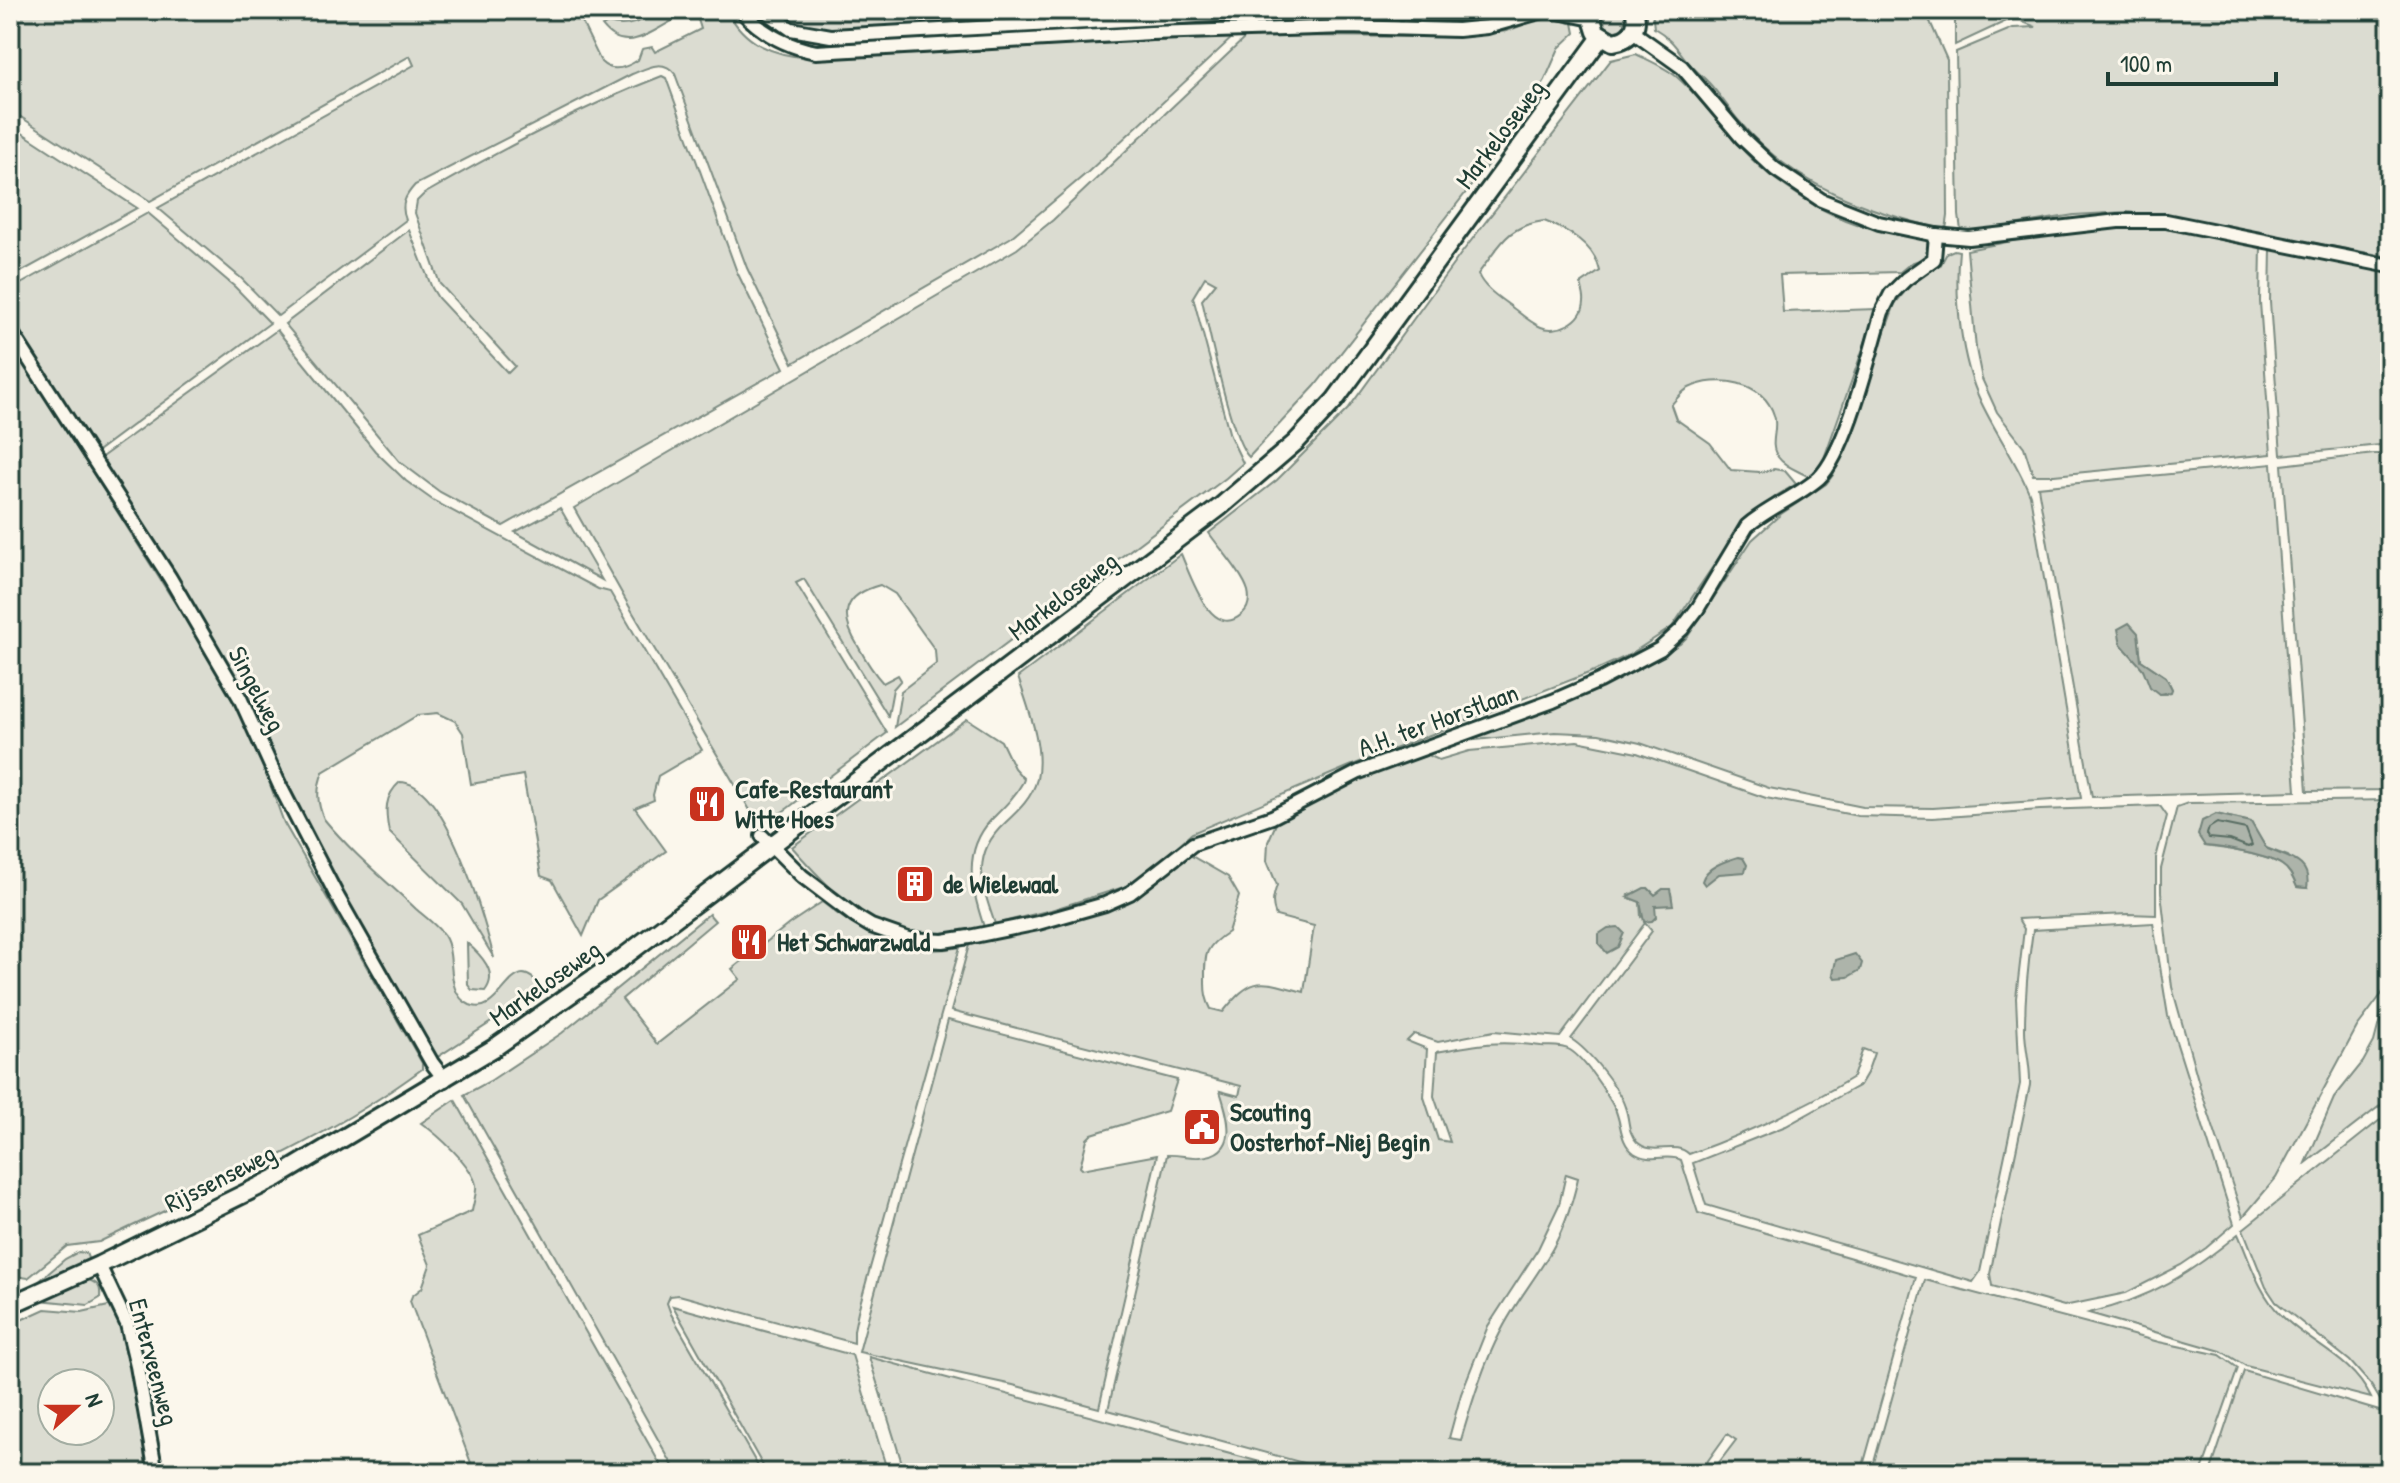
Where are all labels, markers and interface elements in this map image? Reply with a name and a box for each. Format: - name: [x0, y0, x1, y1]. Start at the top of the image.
- scale bar: [2108, 36, 2276, 86]
- text: 100 m: [2120, 47, 2172, 79]
- street label: Markeloseweg: [1447, 72, 1552, 196]
- street label: Markeloseweg: [1001, 543, 1125, 648]
- street label: Singelweg: [220, 640, 295, 738]
- street label: A.H. ter Horstlaan: [1353, 674, 1523, 765]
- place label: Cafe-Restaurant Witte Hoes: [735, 771, 893, 836]
- restaurant icon: Cafe-Restaurant Witte Hoes: [686, 783, 728, 825]
- building icon: de Wielewaal: [894, 863, 936, 905]
- place label: de Wielewaal: [943, 866, 1059, 901]
- restaurant icon: Het Schwarzwald: [728, 921, 770, 963]
- place label: Het Schwarzwald: [777, 924, 931, 959]
- street label: Markeloseweg: [482, 931, 607, 1034]
- place label: Scouting Oosterhof-Niej Begin: [1230, 1094, 1430, 1160]
- public building icon: Scouting Oosterhof-Niej Begin: [1181, 1106, 1223, 1148]
- street label: Rijssenseweg: [158, 1135, 281, 1220]
- street label: Enterveenweg: [121, 1295, 188, 1429]
- north arrow: [36, 1367, 116, 1447]
- text: N: [79, 1389, 111, 1411]

